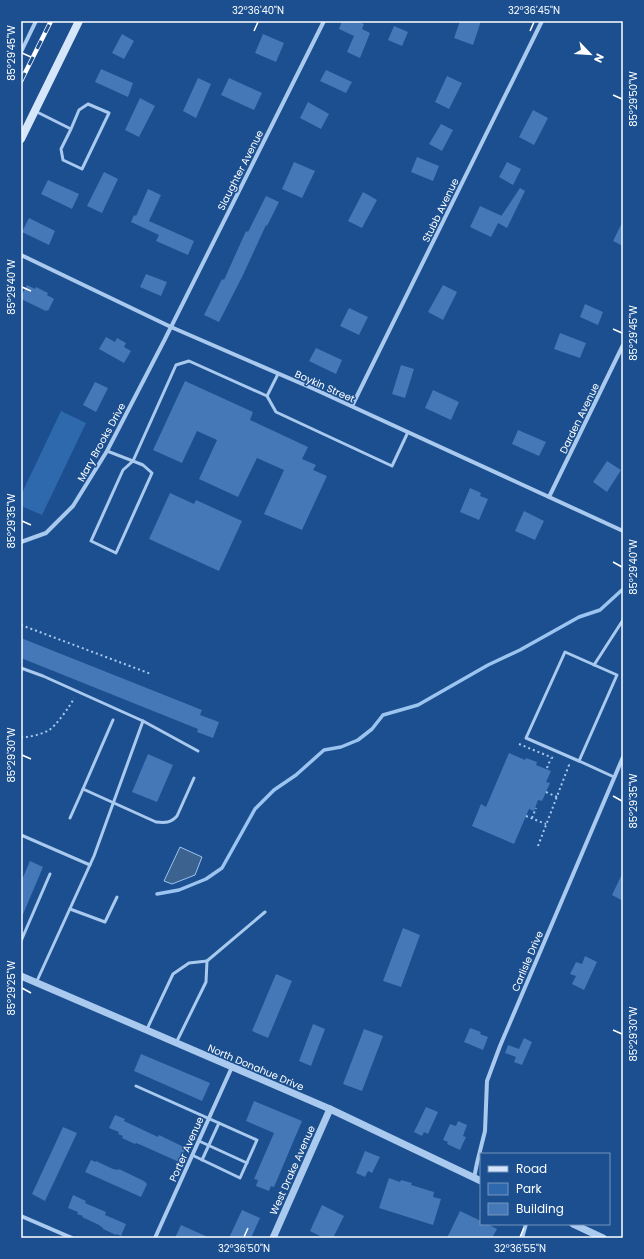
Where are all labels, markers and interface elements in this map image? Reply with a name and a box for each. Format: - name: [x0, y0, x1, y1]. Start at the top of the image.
- text: 32°36'40"N: [232, 3, 284, 18]
- text: 32°36'45"N: [508, 3, 560, 18]
- text: 85°29'45"W: [4, 25, 19, 81]
- north arrow: [570, 34, 610, 74]
- text: N: [590, 51, 608, 65]
- text: 85°29'50"W: [626, 71, 641, 127]
- street label: Slaughter Avenue: [214, 127, 267, 213]
- street label: Stubb Avenue: [418, 176, 462, 245]
- text: 85°29'40"W: [4, 259, 19, 315]
- text: 85°29'45"W: [626, 305, 641, 361]
- street label: Boykin Street: [292, 367, 357, 406]
- street label: Darden Avenue: [556, 380, 603, 456]
- street label: Mary Brooks Drive: [74, 400, 129, 484]
- text: 85°29'35"W: [4, 493, 19, 549]
- text: 85°29'40"W: [626, 539, 641, 595]
- text: 85°29'30"W: [4, 727, 19, 783]
- text: 85°29'35"W: [626, 773, 641, 829]
- street label: Carlisle Drive: [508, 928, 547, 994]
- text: 85°29'25"W: [4, 960, 19, 1016]
- text: 85°29'30"W: [626, 1006, 641, 1062]
- street label: North Donahue Drive: [205, 1040, 306, 1095]
- street label: Porter Avenue: [165, 1114, 207, 1184]
- street label: West Drake Avenue: [266, 1123, 319, 1217]
- legend: [480, 1153, 610, 1225]
- text: Road: [516, 1160, 547, 1177]
- text: Park: [516, 1180, 543, 1197]
- text: Building: [516, 1200, 564, 1217]
- text: 32°36'50"N: [218, 1241, 270, 1256]
- text: 32°36'55"N: [494, 1241, 546, 1256]

